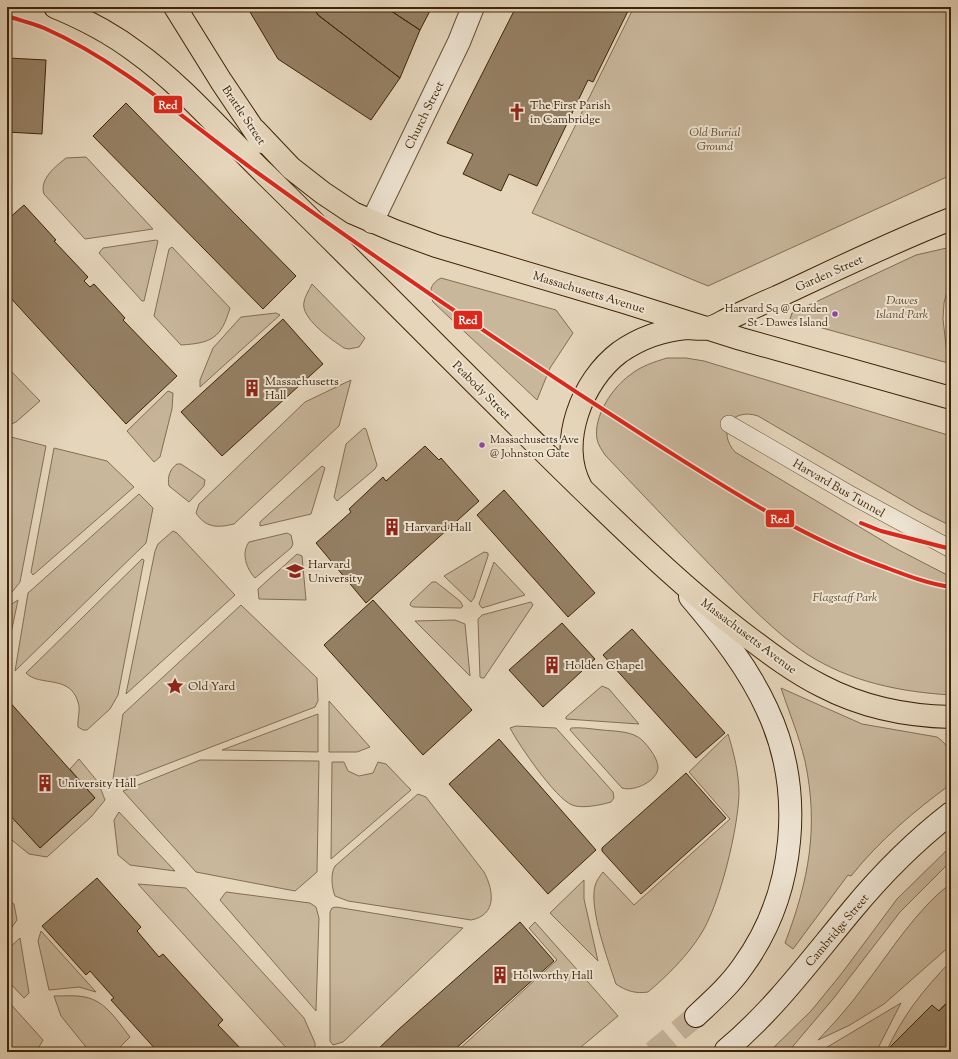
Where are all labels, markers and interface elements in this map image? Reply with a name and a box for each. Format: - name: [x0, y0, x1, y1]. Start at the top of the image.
- street label: Church Street: [401, 78, 449, 153]
- street label: Brattle Street: [217, 82, 270, 149]
- line badge: Red: [153, 95, 183, 114]
- place label: The First Parish in Cambridge: [530, 97, 611, 129]
- text: Red: [158, 98, 178, 114]
- church icon: The First Parish in Cambridge: [507, 102, 527, 122]
- park label: Old Burial Ground: [689, 124, 741, 156]
- street label: Garden Street: [793, 251, 866, 297]
- street label: Massachusetts Avenue: [530, 267, 647, 319]
- park label: Dawes Island Park: [876, 292, 929, 324]
- place label: Harvard Sq @ Garden St - Dawes Island: [725, 301, 828, 331]
- marker: Harvard Sq @ Garden St - Dawes Island: [830, 309, 840, 319]
- line badge: Red: [453, 310, 483, 330]
- text: Red: [458, 313, 478, 329]
- street label: Peabody Street: [448, 357, 515, 424]
- place label: Massachusetts Hall: [265, 373, 339, 405]
- building icon: Massachusetts Hall: [242, 378, 262, 398]
- place label: Massachusetts Ave @ Johnston Gate: [490, 432, 579, 462]
- marker: Massachusetts Ave @ Johnston Gate: [477, 440, 487, 450]
- street label: Harvard Bus Tunnel: [789, 455, 889, 523]
- line badge: Red: [765, 509, 795, 528]
- text: Red: [770, 512, 790, 528]
- building icon: Harvard Hall: [382, 517, 402, 537]
- place label: Harvard Hall: [405, 519, 472, 537]
- place label: Harvard University: [308, 556, 362, 588]
- school or university icon: Harvard University: [285, 561, 305, 581]
- park label: Flagstaff Park: [813, 589, 878, 607]
- street label: Massachusetts Avenue: [697, 595, 801, 679]
- building icon: Holden Chapel: [542, 655, 562, 675]
- place label: Holden Chapel: [565, 657, 644, 675]
- place icon: Old Yard: [165, 676, 185, 696]
- place label: Old Yard: [188, 678, 235, 696]
- building icon: University Hall: [35, 773, 55, 793]
- place label: University Hall: [58, 775, 137, 793]
- street label: Cambridge Street: [802, 890, 874, 971]
- building icon: Holworthy Hall: [490, 965, 510, 985]
- place label: Holworthy Hall: [513, 967, 594, 985]

